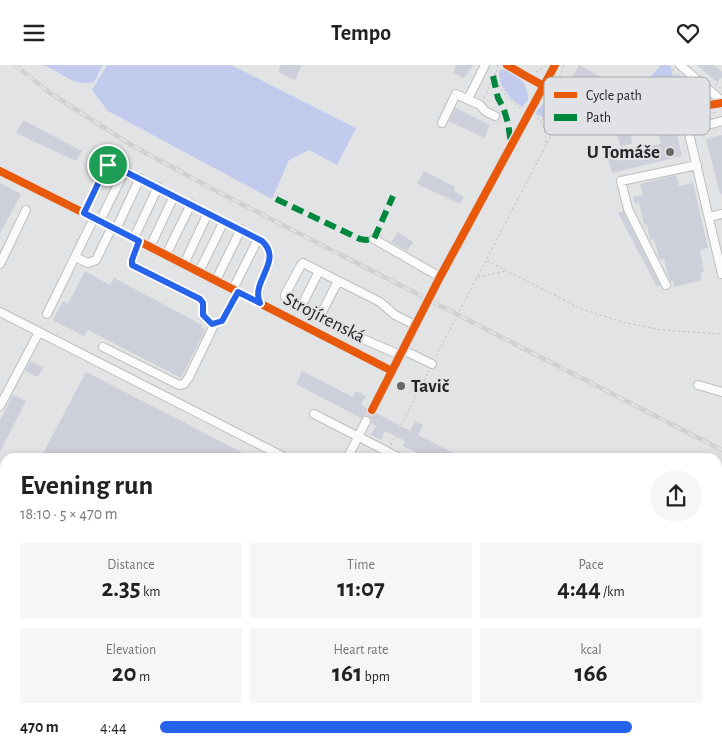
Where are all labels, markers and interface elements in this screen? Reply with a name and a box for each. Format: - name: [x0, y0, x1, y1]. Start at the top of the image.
- icon: menu: [20, 19, 48, 47]
- icon: heart: [674, 19, 702, 47]
- text: Tempo: [331, 22, 391, 44]
- legend: [544, 77, 710, 135]
- text: Cycle path: [586, 89, 642, 103]
- text: Path: [586, 111, 611, 125]
- place label: U Tomáše: [587, 143, 660, 162]
- pin: [87, 144, 129, 186]
- marker: U Tomáše: [664, 146, 676, 158]
- icon: arrive: [94, 151, 122, 179]
- street label: Strojírenská: [280, 289, 368, 347]
- place label: Tavič: [411, 377, 450, 396]
- marker: Tavič: [395, 380, 407, 392]
- button: share: [650, 470, 702, 522]
- text: Evening run: [20, 472, 153, 500]
- text: 18:10 · 5 × 470 m: [20, 506, 118, 522]
- text: Distance: [107, 558, 155, 572]
- text: Time: [347, 558, 375, 572]
- text: Pace: [578, 558, 604, 572]
- text: 2.35: [102, 576, 141, 601]
- text: 11:07: [337, 576, 385, 601]
- text: 4:44: [557, 576, 601, 601]
- text: km: [141, 585, 160, 599]
- text: /km: [601, 585, 625, 599]
- text: Elevation: [106, 643, 156, 657]
- text: Heart rate: [334, 643, 388, 657]
- text: kcal: [580, 643, 602, 657]
- text: 20: [112, 661, 137, 686]
- text: 161: [332, 661, 362, 686]
- text: 166: [574, 661, 608, 686]
- text: m: [137, 670, 150, 684]
- text: bpm: [362, 670, 390, 684]
- text: 470 m: [20, 719, 59, 735]
- text: 4:44: [100, 719, 127, 735]

